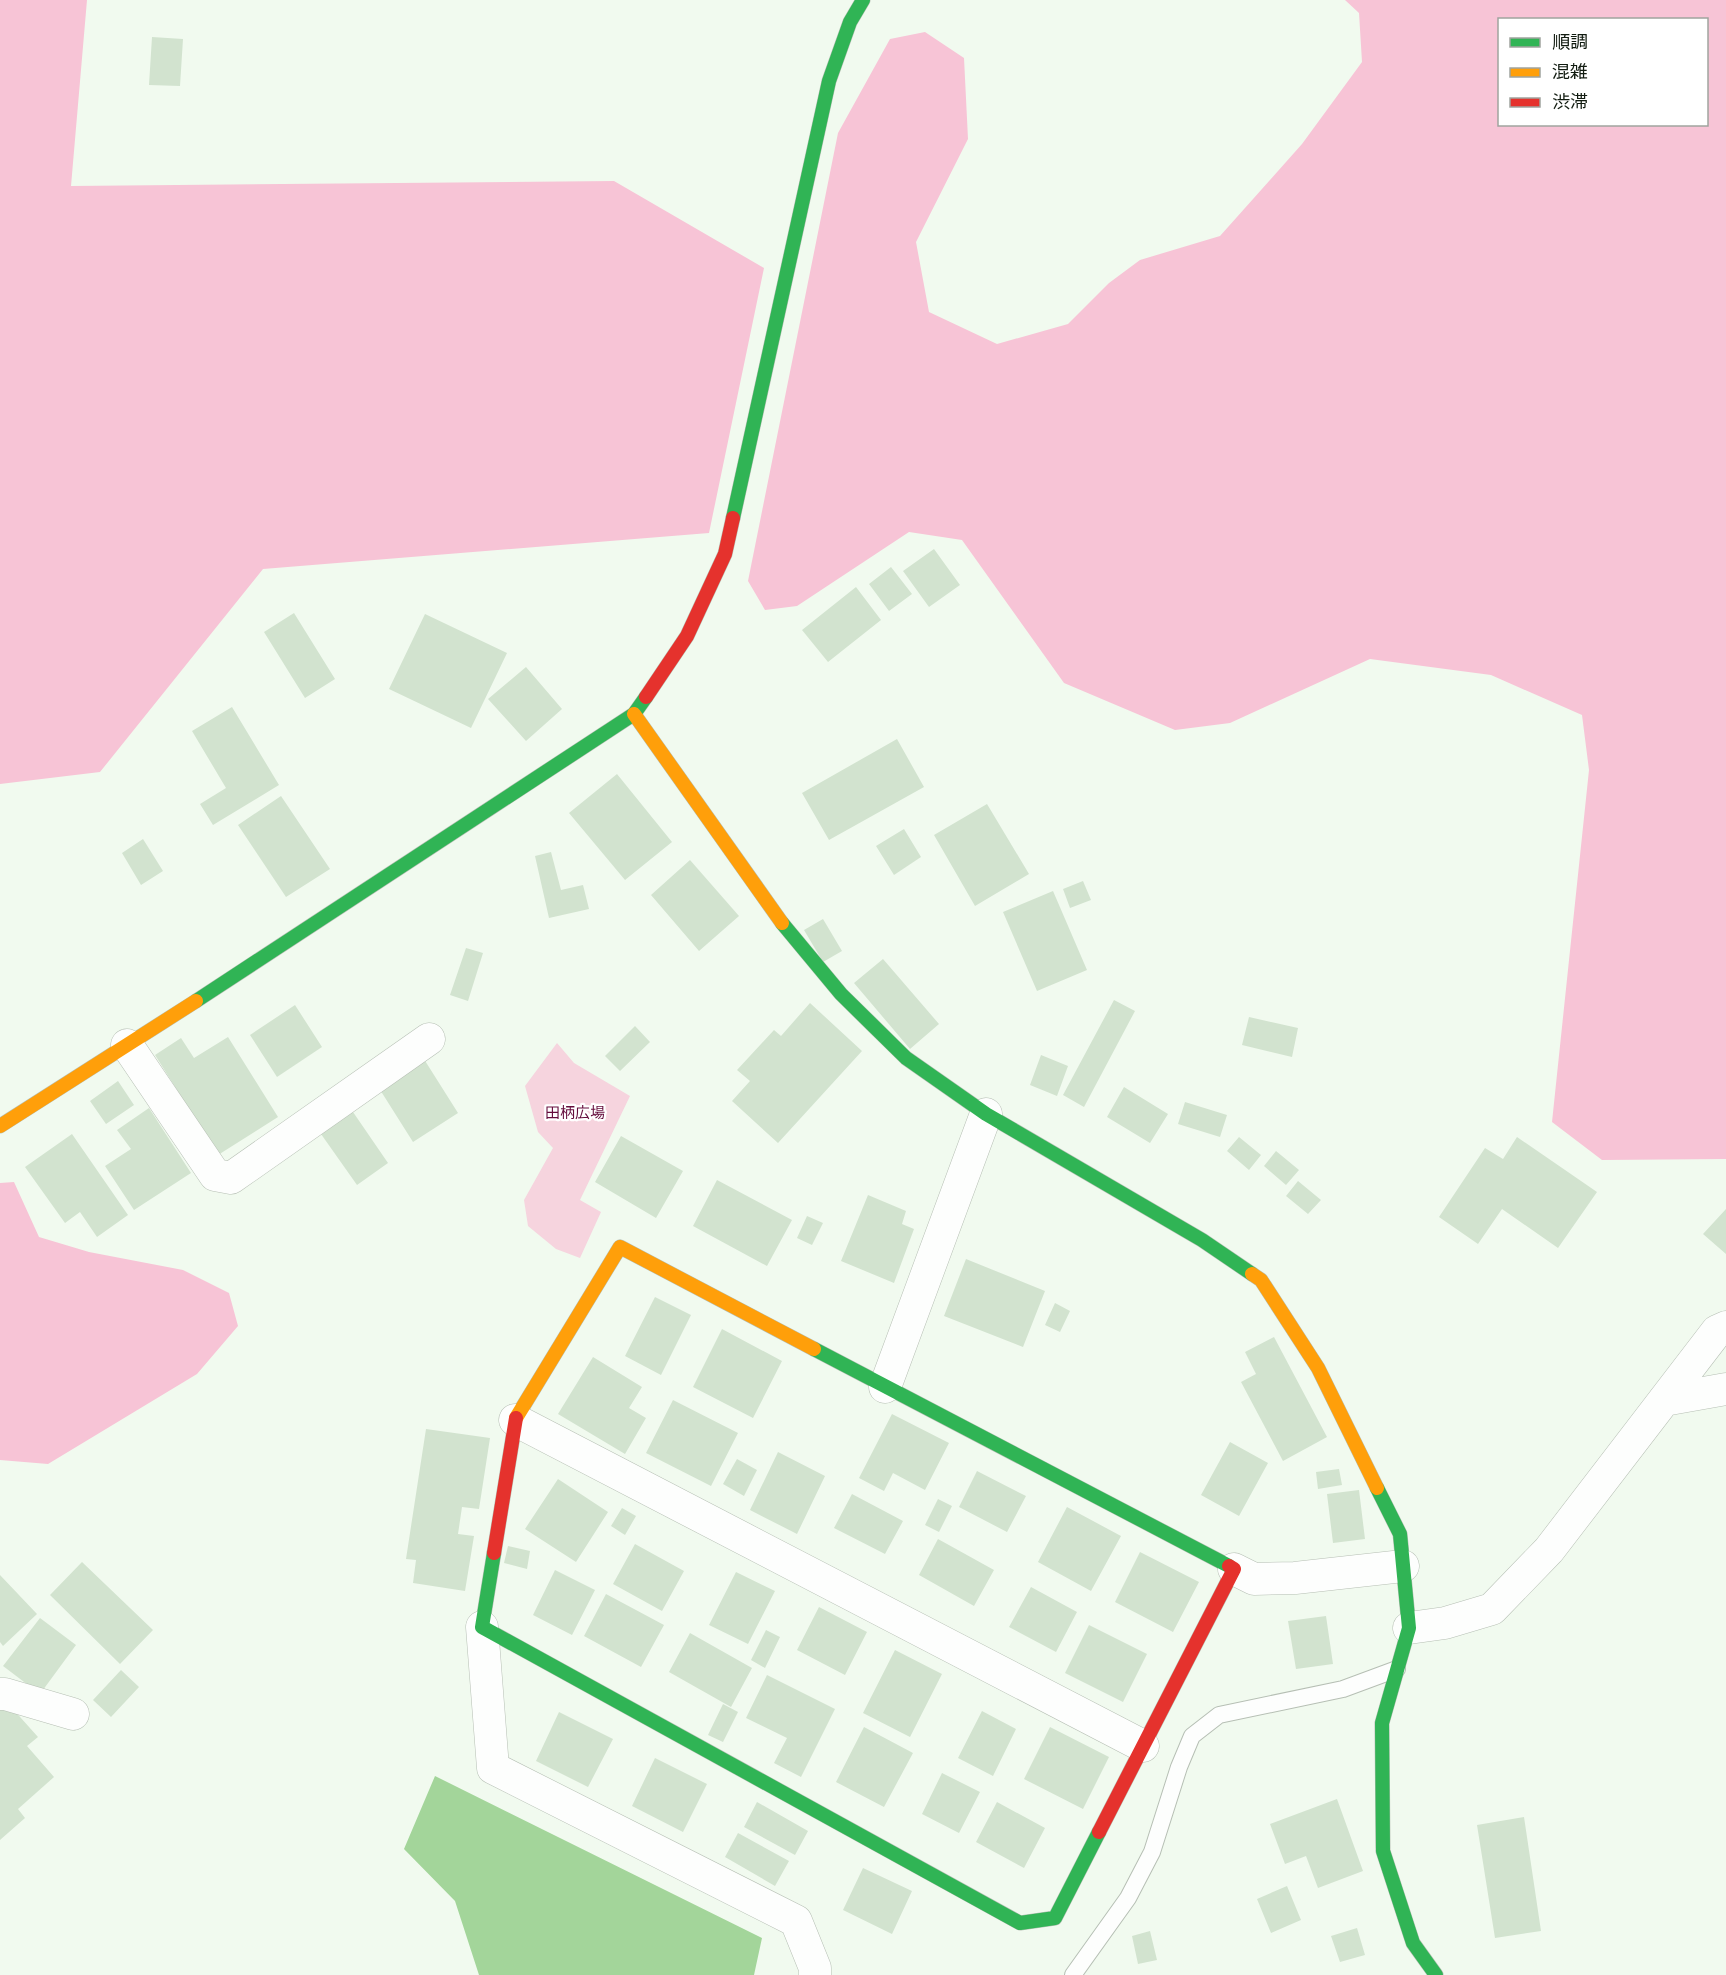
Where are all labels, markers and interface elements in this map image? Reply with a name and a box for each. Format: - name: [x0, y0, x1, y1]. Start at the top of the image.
- legend: [1498, 18, 1708, 126]
- text: 順調: [1552, 29, 1588, 53]
- text: 混雑: [1552, 59, 1588, 83]
- text: 渋滞: [1552, 89, 1588, 113]
- park label: 田柄広場: [545, 1102, 605, 1122]

